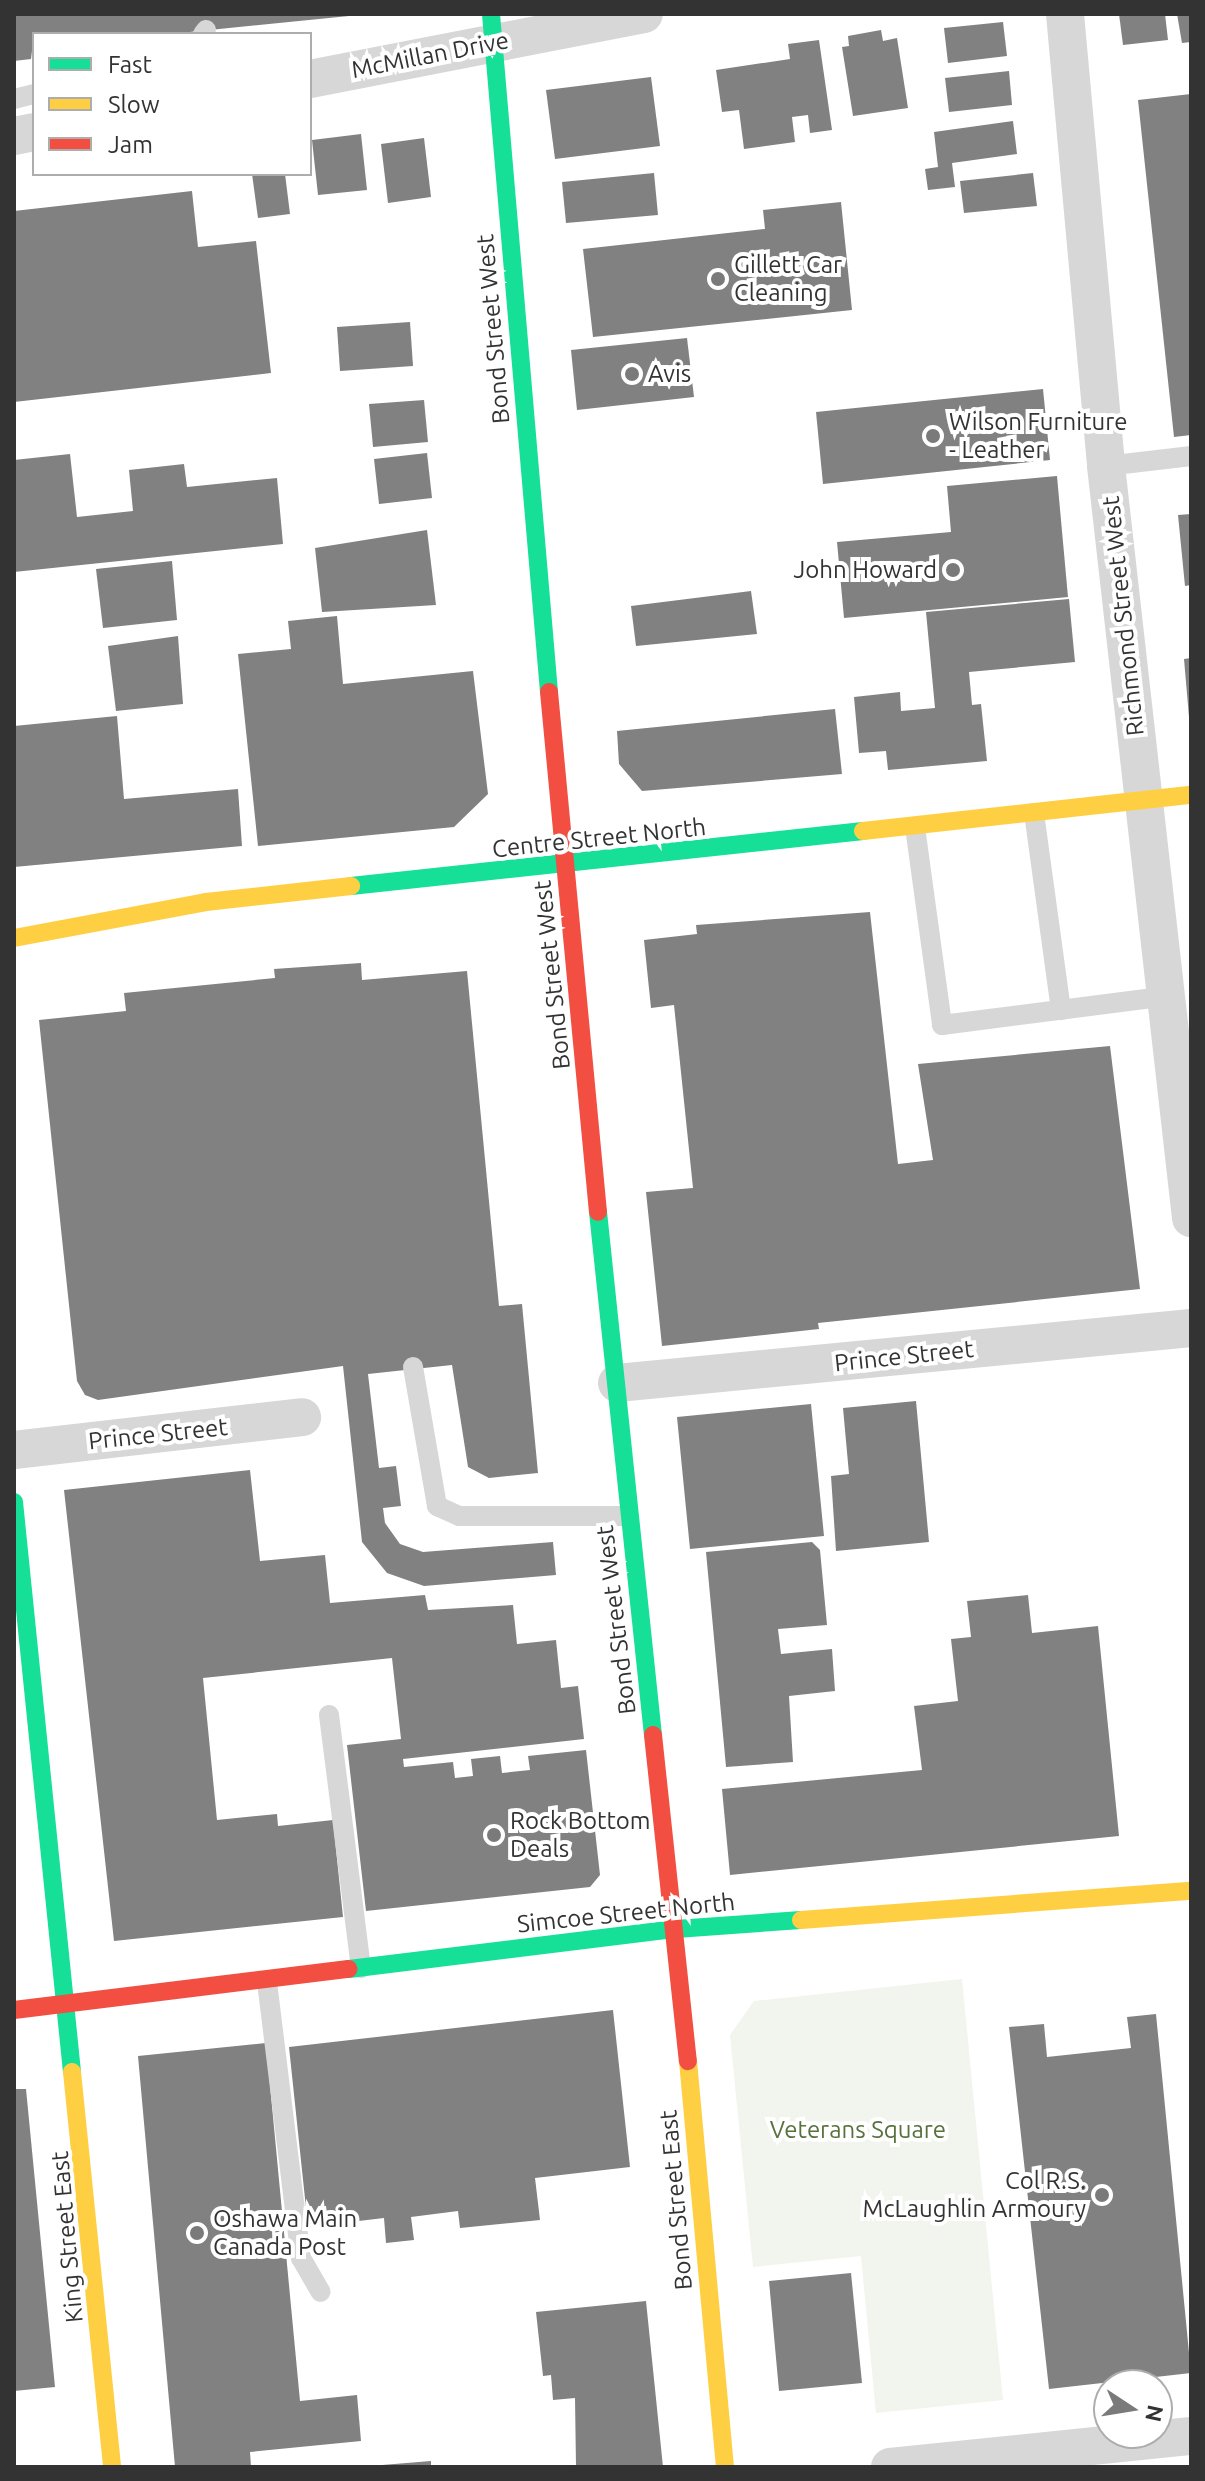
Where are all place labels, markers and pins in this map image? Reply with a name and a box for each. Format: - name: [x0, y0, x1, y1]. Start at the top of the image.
- place label: Gillett Car Cleaning: [734, 251, 842, 307]
- marker: Gillett Car Cleaning: [709, 270, 727, 288]
- place label: Avis: [648, 360, 691, 388]
- marker: Avis: [623, 365, 641, 383]
- place label: Wilson Furniture - Leather: [949, 408, 1128, 464]
- marker: Wilson Furniture - Leather: [924, 427, 942, 445]
- place label: John Howard: [793, 556, 937, 584]
- marker: John Howard: [944, 561, 962, 579]
- place label: Rock Bottom Deals: [510, 1807, 651, 1863]
- marker: Rock Bottom Deals: [485, 1826, 503, 1844]
- place label: Col R.S. McLaughlin Armoury: [863, 2167, 1086, 2223]
- marker: Col R.S. McLaughlin Armoury: [1093, 2186, 1111, 2204]
- place label: Oshawa Main Canada Post: [213, 2205, 357, 2261]
- marker: Oshawa Main Canada Post: [188, 2224, 206, 2242]

